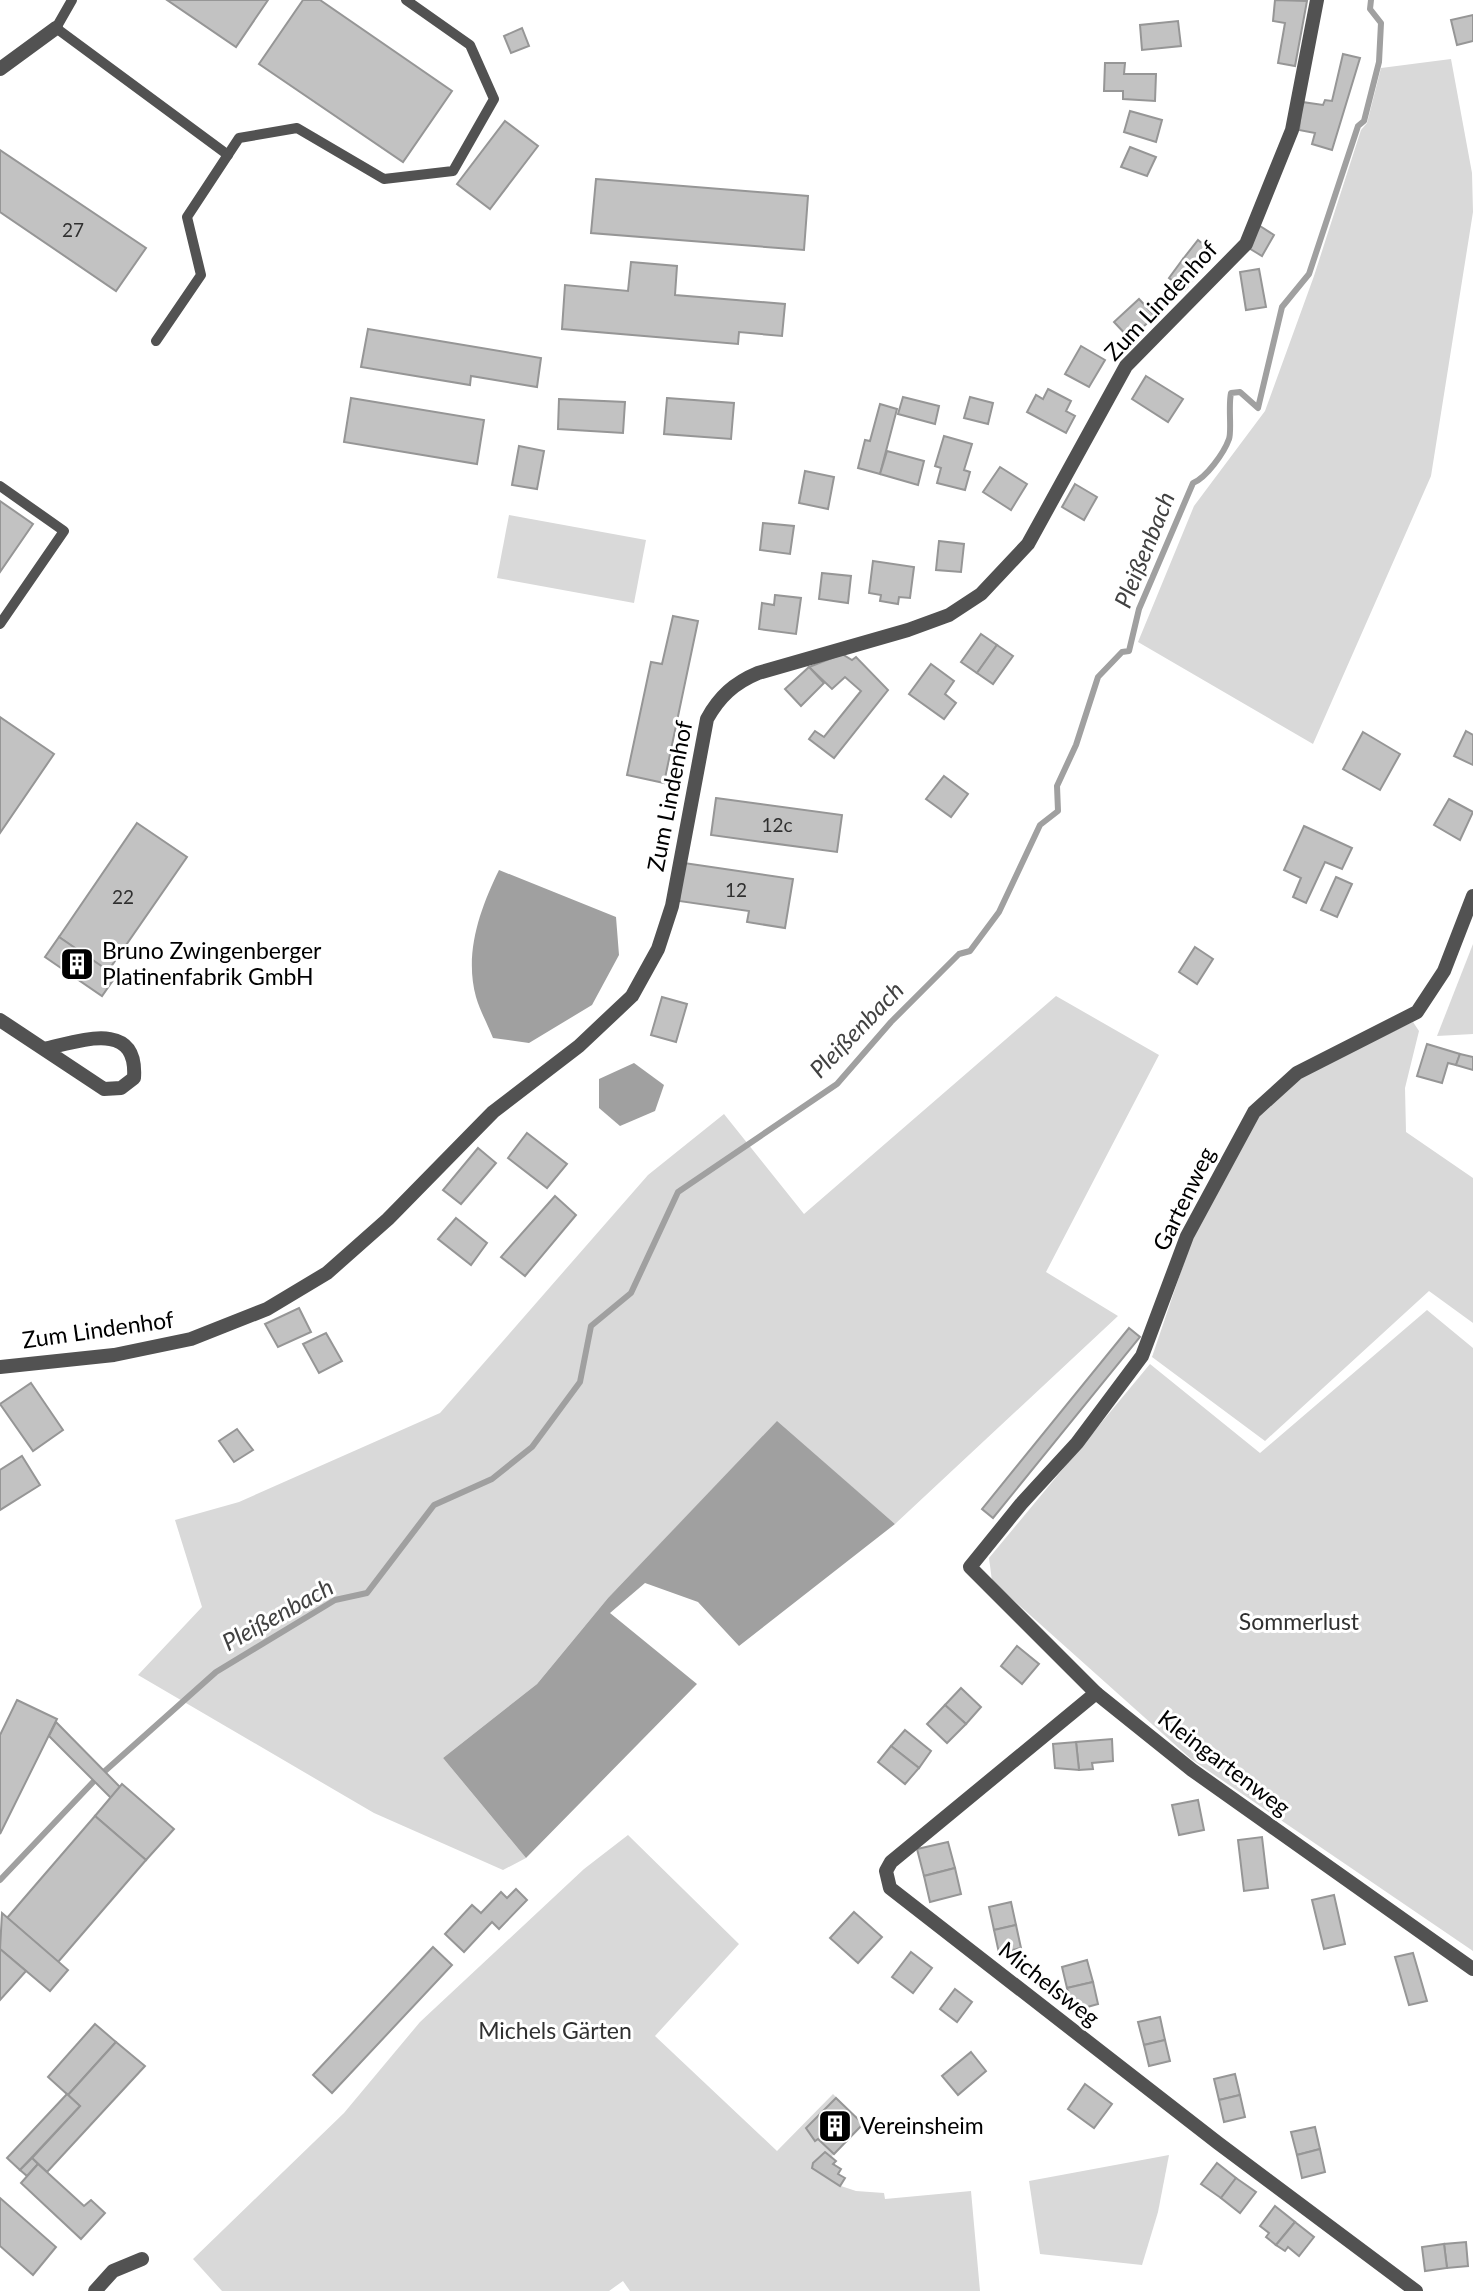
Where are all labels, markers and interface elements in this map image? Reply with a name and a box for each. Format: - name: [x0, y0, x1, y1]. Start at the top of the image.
- house number: 27: [62, 218, 84, 241]
- street label: Zum Lindenhof: [1098, 235, 1223, 366]
- water label: Pleißenbach: [1107, 487, 1180, 612]
- street label: Zum Lindenhof: [641, 718, 697, 873]
- house number: 12c: [761, 813, 793, 836]
- house number: 12: [725, 878, 747, 901]
- house number: 22: [112, 885, 134, 908]
- place label: Bruno Zwingenberger Platinenfabrik GmbH: [102, 936, 322, 990]
- building icon: Bruno Zwingenberger Platinenfabrik GmbH: [58, 945, 96, 983]
- water label: Pleißenbach: [803, 975, 909, 1083]
- street label: Gartenweg: [1146, 1142, 1220, 1255]
- street label: Zum Lindenhof: [20, 1305, 175, 1353]
- water label: Pleißenbach: [217, 1571, 338, 1656]
- park label: Sommerlust: [1239, 1607, 1360, 1635]
- street label: Kleingartenweg: [1153, 1703, 1296, 1821]
- street label: Michelsweg: [994, 1935, 1106, 2031]
- park label: Michels Gärten: [478, 2016, 632, 2044]
- building icon: Vereinsheim: [816, 2107, 854, 2145]
- place label: Vereinsheim: [860, 2111, 984, 2139]

